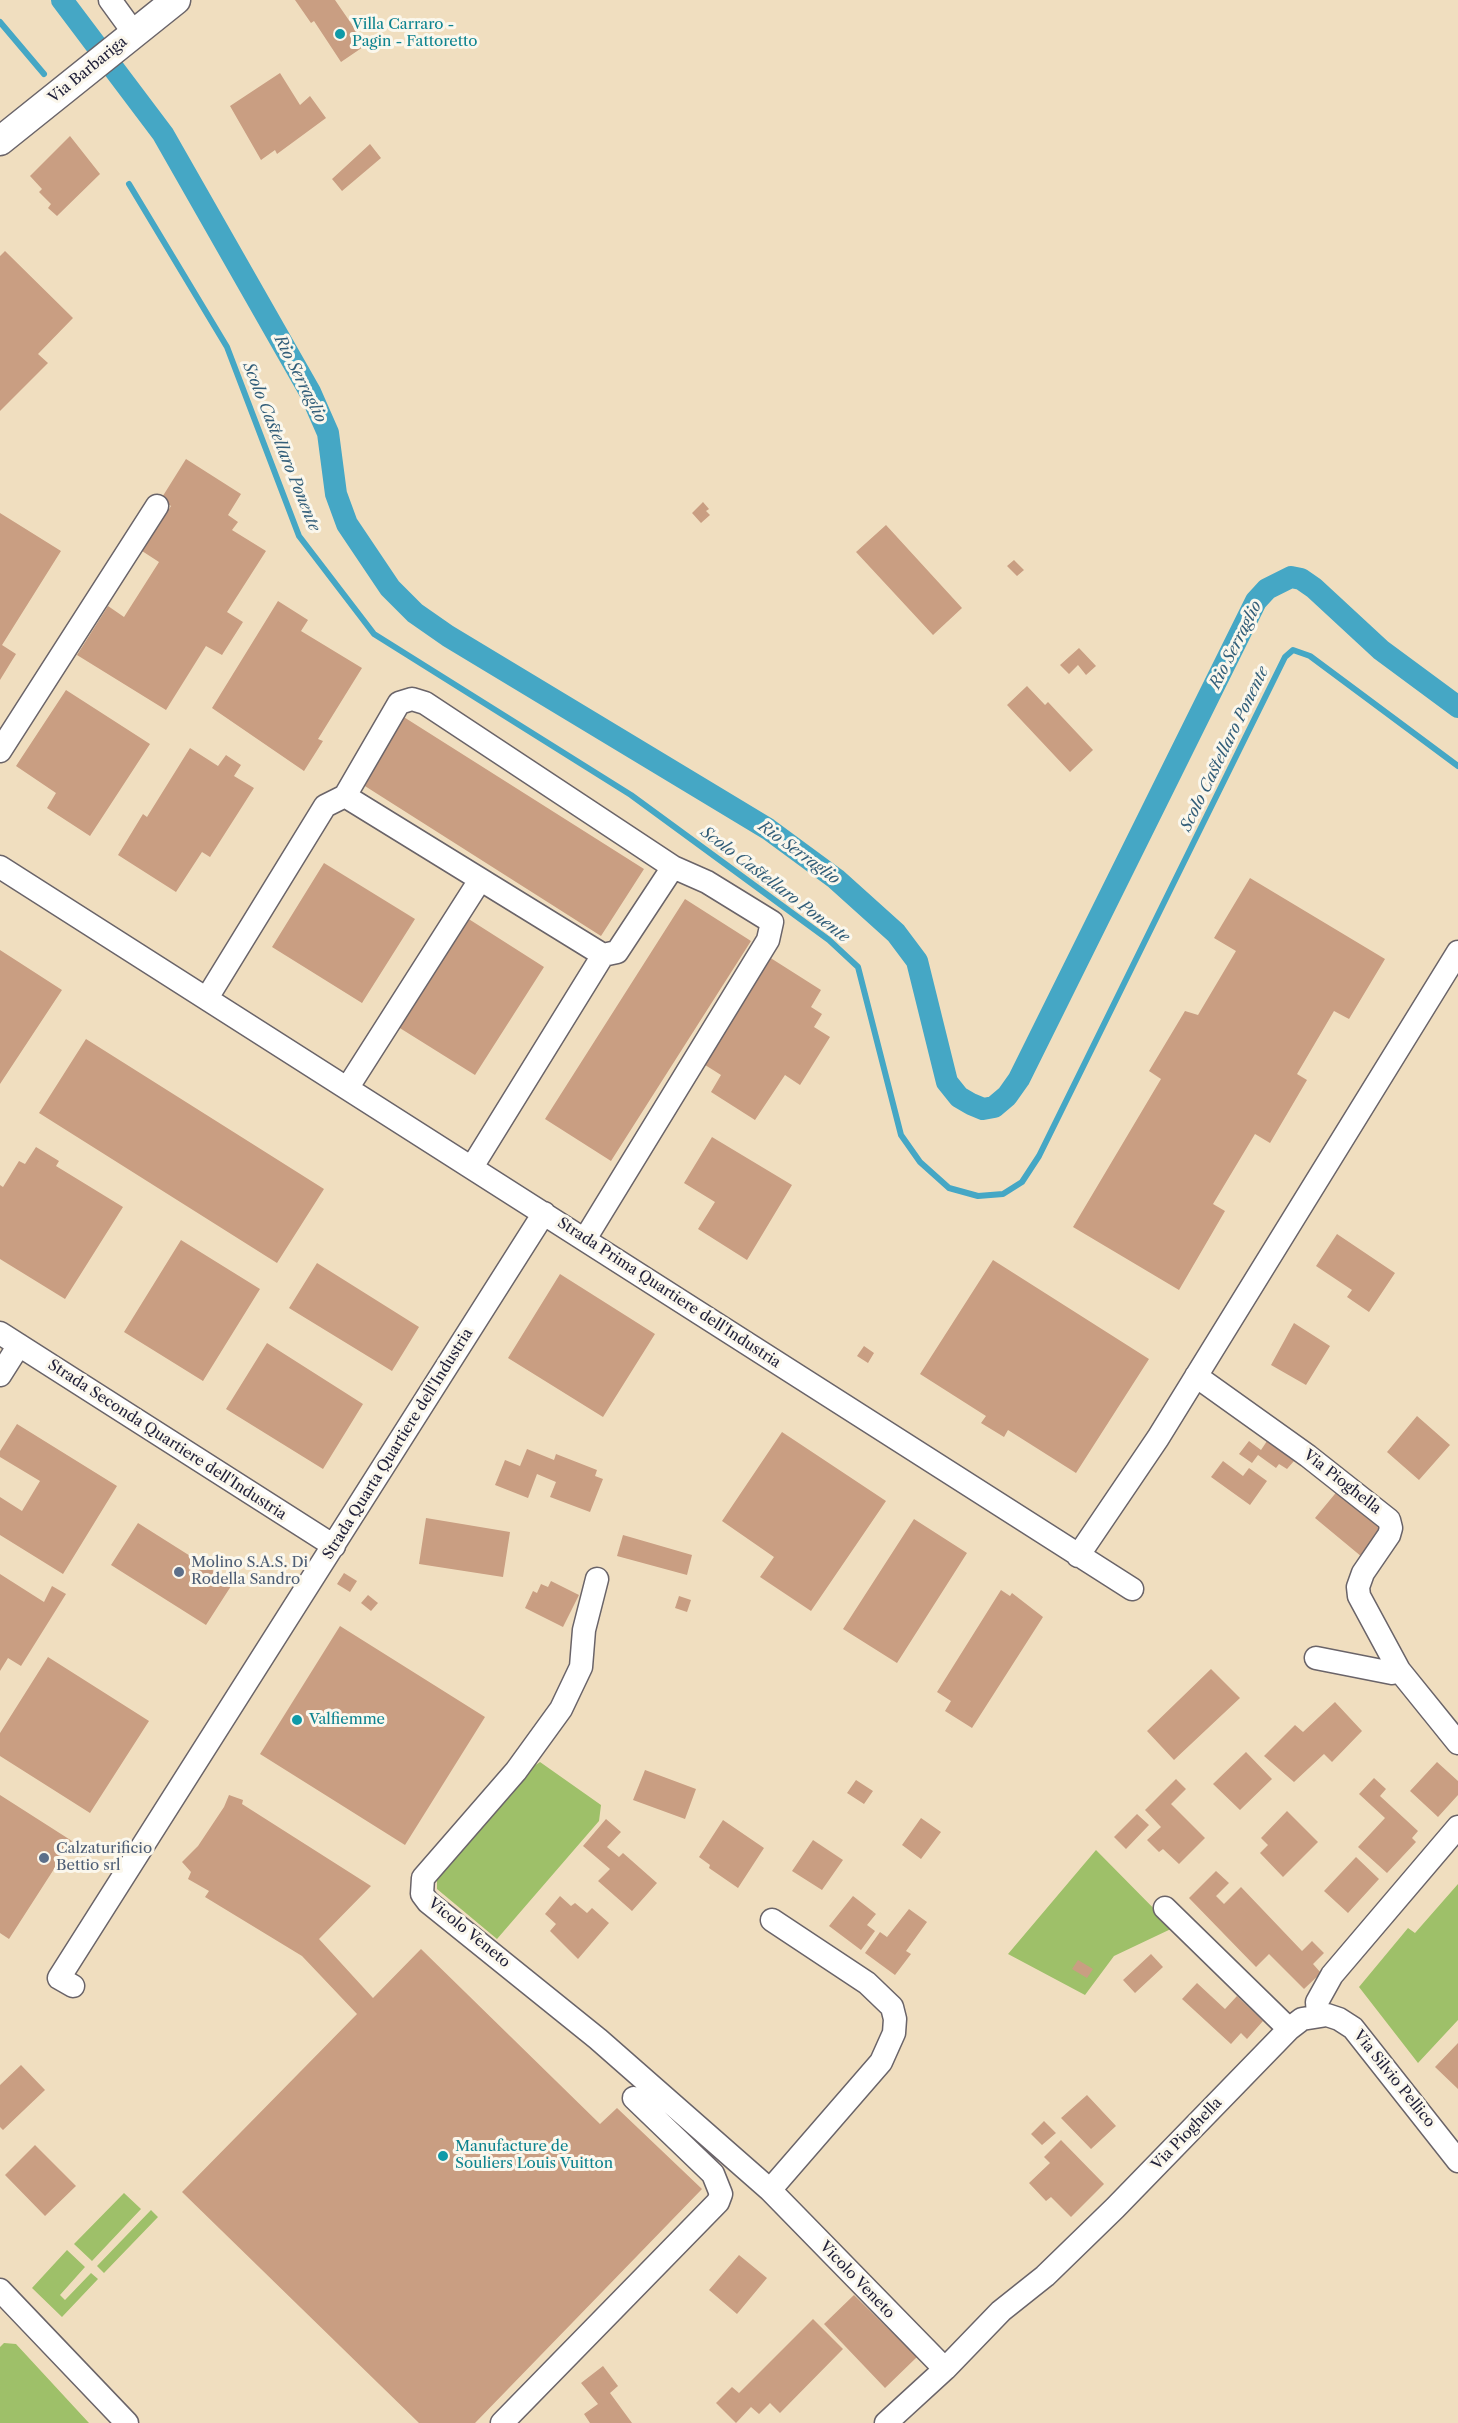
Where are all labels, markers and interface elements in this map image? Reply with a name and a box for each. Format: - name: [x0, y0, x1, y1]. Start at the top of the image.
- place label: Villa Carraro - Pagin - Fattoretto: [352, 16, 478, 51]
- marker: Villa Carraro - Pagin - Fattoretto: [333, 27, 347, 41]
- street label: Via Barbariga: [45, 33, 131, 107]
- water label: Rio Serraglio: [270, 332, 330, 426]
- water label: Scolo Castellaro Ponente: [238, 360, 324, 534]
- water label: Rio Serraglio: [1206, 598, 1266, 692]
- water label: Scolo Castellaro Ponente: [1177, 664, 1273, 834]
- water label: Rio Serraglio: [755, 817, 843, 889]
- water label: Scolo Castellaro Ponente: [697, 823, 853, 947]
- street label: Strada Prima Quartiere dell'Industria: [554, 1214, 784, 1372]
- street label: Strada Quarta Quartiere dell'Industria: [319, 1325, 477, 1563]
- street label: Strada Seconda Quartiere dell'Industria: [44, 1356, 290, 1524]
- street label: Via Pioghella: [1300, 1446, 1384, 1518]
- place label: Molino S.A.S. Di Rodella Sandro: [191, 1554, 308, 1589]
- marker: Molino S.A.S. Di Rodella Sandro: [172, 1565, 186, 1579]
- place label: Valfiemme: [309, 1711, 385, 1729]
- marker: Valfiemme: [290, 1713, 304, 1727]
- place label: Calzaturificio Bettio srl: [56, 1840, 152, 1875]
- marker: Calzaturificio Bettio srl: [37, 1851, 51, 1865]
- street label: Vicolo Veneto: [424, 1894, 514, 1972]
- street label: Via Silvio Pellico: [1349, 2027, 1439, 2131]
- street label: Via Pioghella: [1148, 2094, 1226, 2174]
- place label: Manufacture de Souliers Louis Vuitton: [455, 2138, 613, 2173]
- marker: Manufacture de Souliers Louis Vuitton: [436, 2149, 450, 2163]
- street label: Vicolo Veneto: [816, 2238, 898, 2322]

